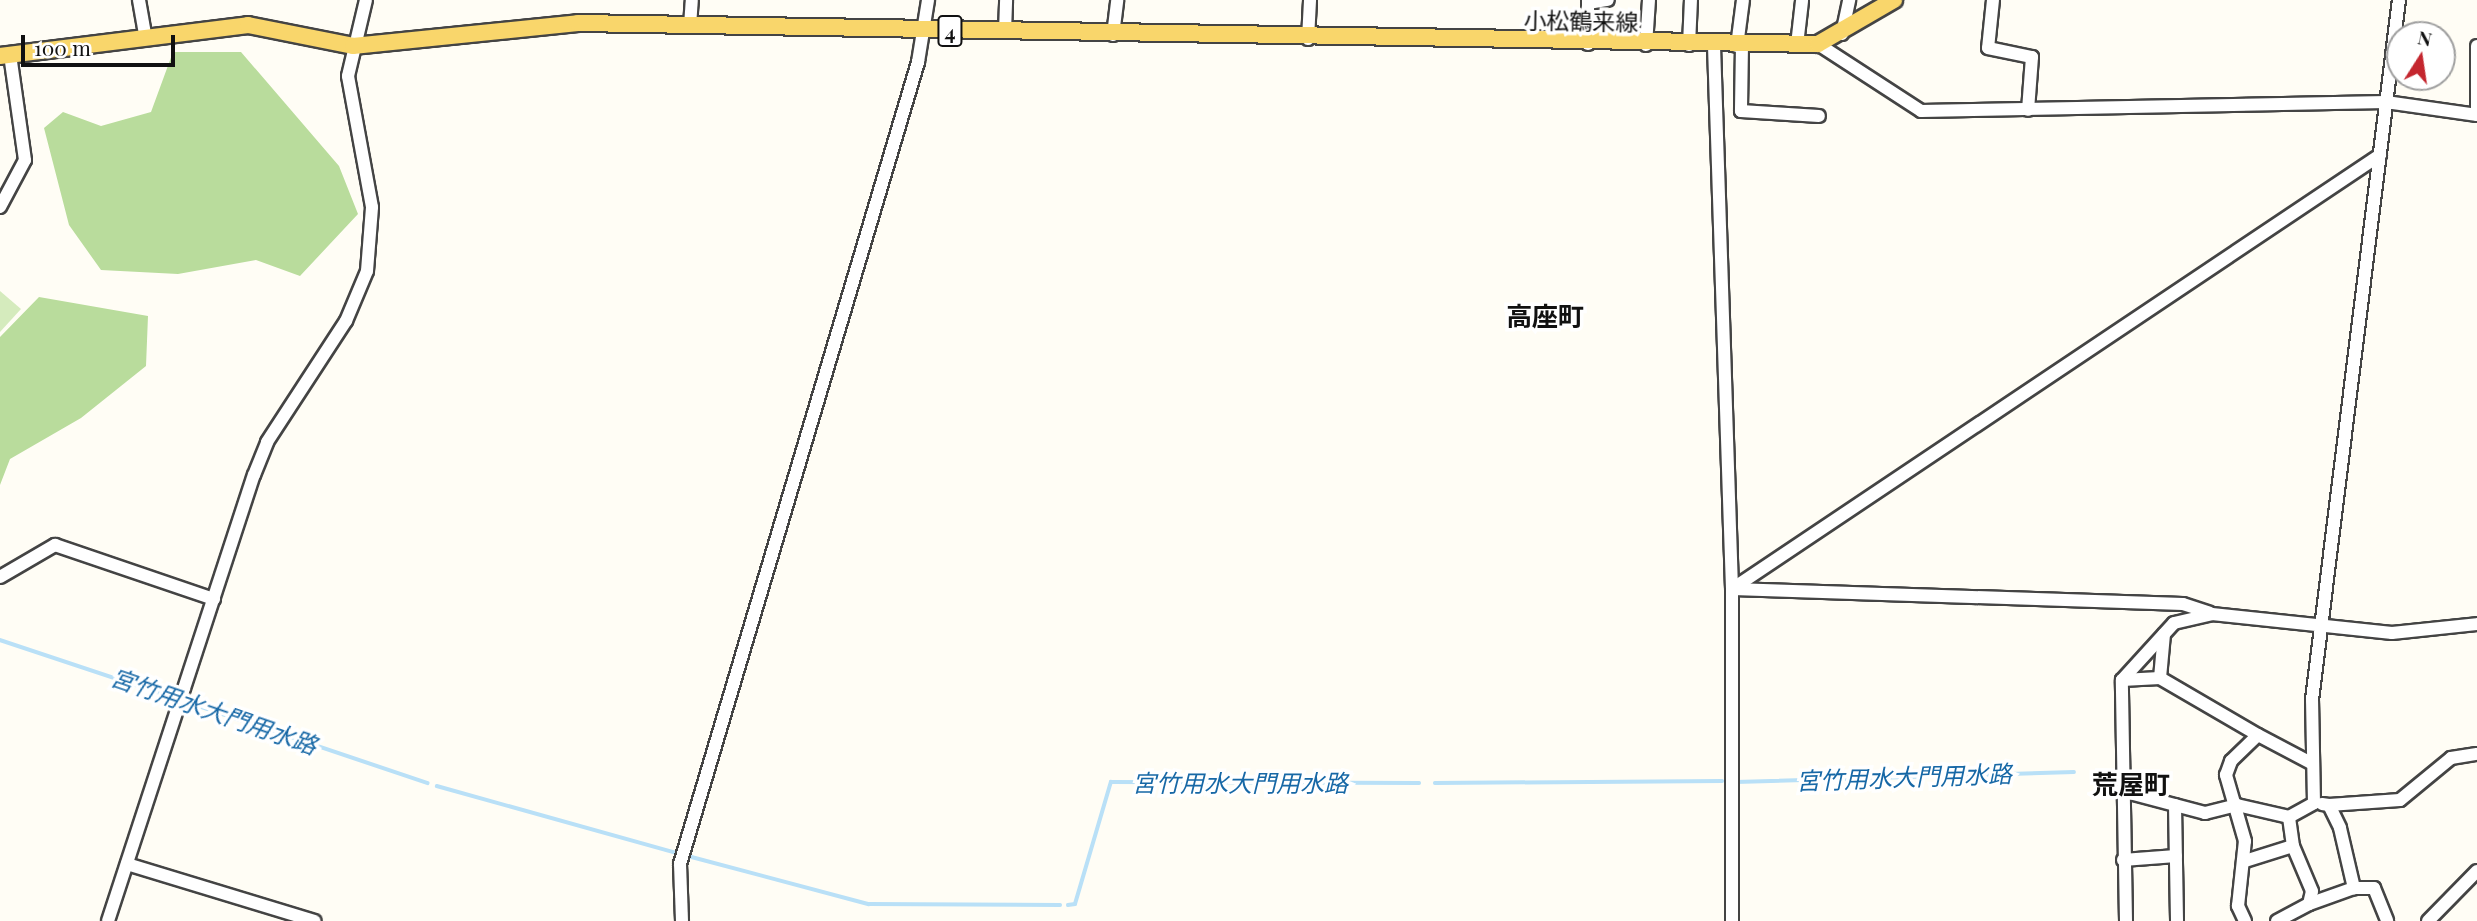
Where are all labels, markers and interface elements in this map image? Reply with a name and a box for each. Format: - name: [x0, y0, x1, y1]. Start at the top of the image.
- street label: 小松鶴来線: [1523, 6, 1639, 36]
- road number: 4: [936, 14, 964, 48]
- scale bar: [24, 21, 178, 65]
- north arrow: [2386, 21, 2456, 91]
- text: N: [2416, 23, 2434, 52]
- text: 100 m: [34, 33, 91, 61]
- district label: 高座町: [1506, 300, 1584, 332]
- water label: 宮竹用水大門用水路: [107, 662, 321, 760]
- water label: 宮竹用水大門用水路: [1796, 759, 2012, 795]
- district label: 荒屋町: [2092, 768, 2170, 800]
- water label: 宮竹用水大門用水路: [1132, 769, 1348, 797]

